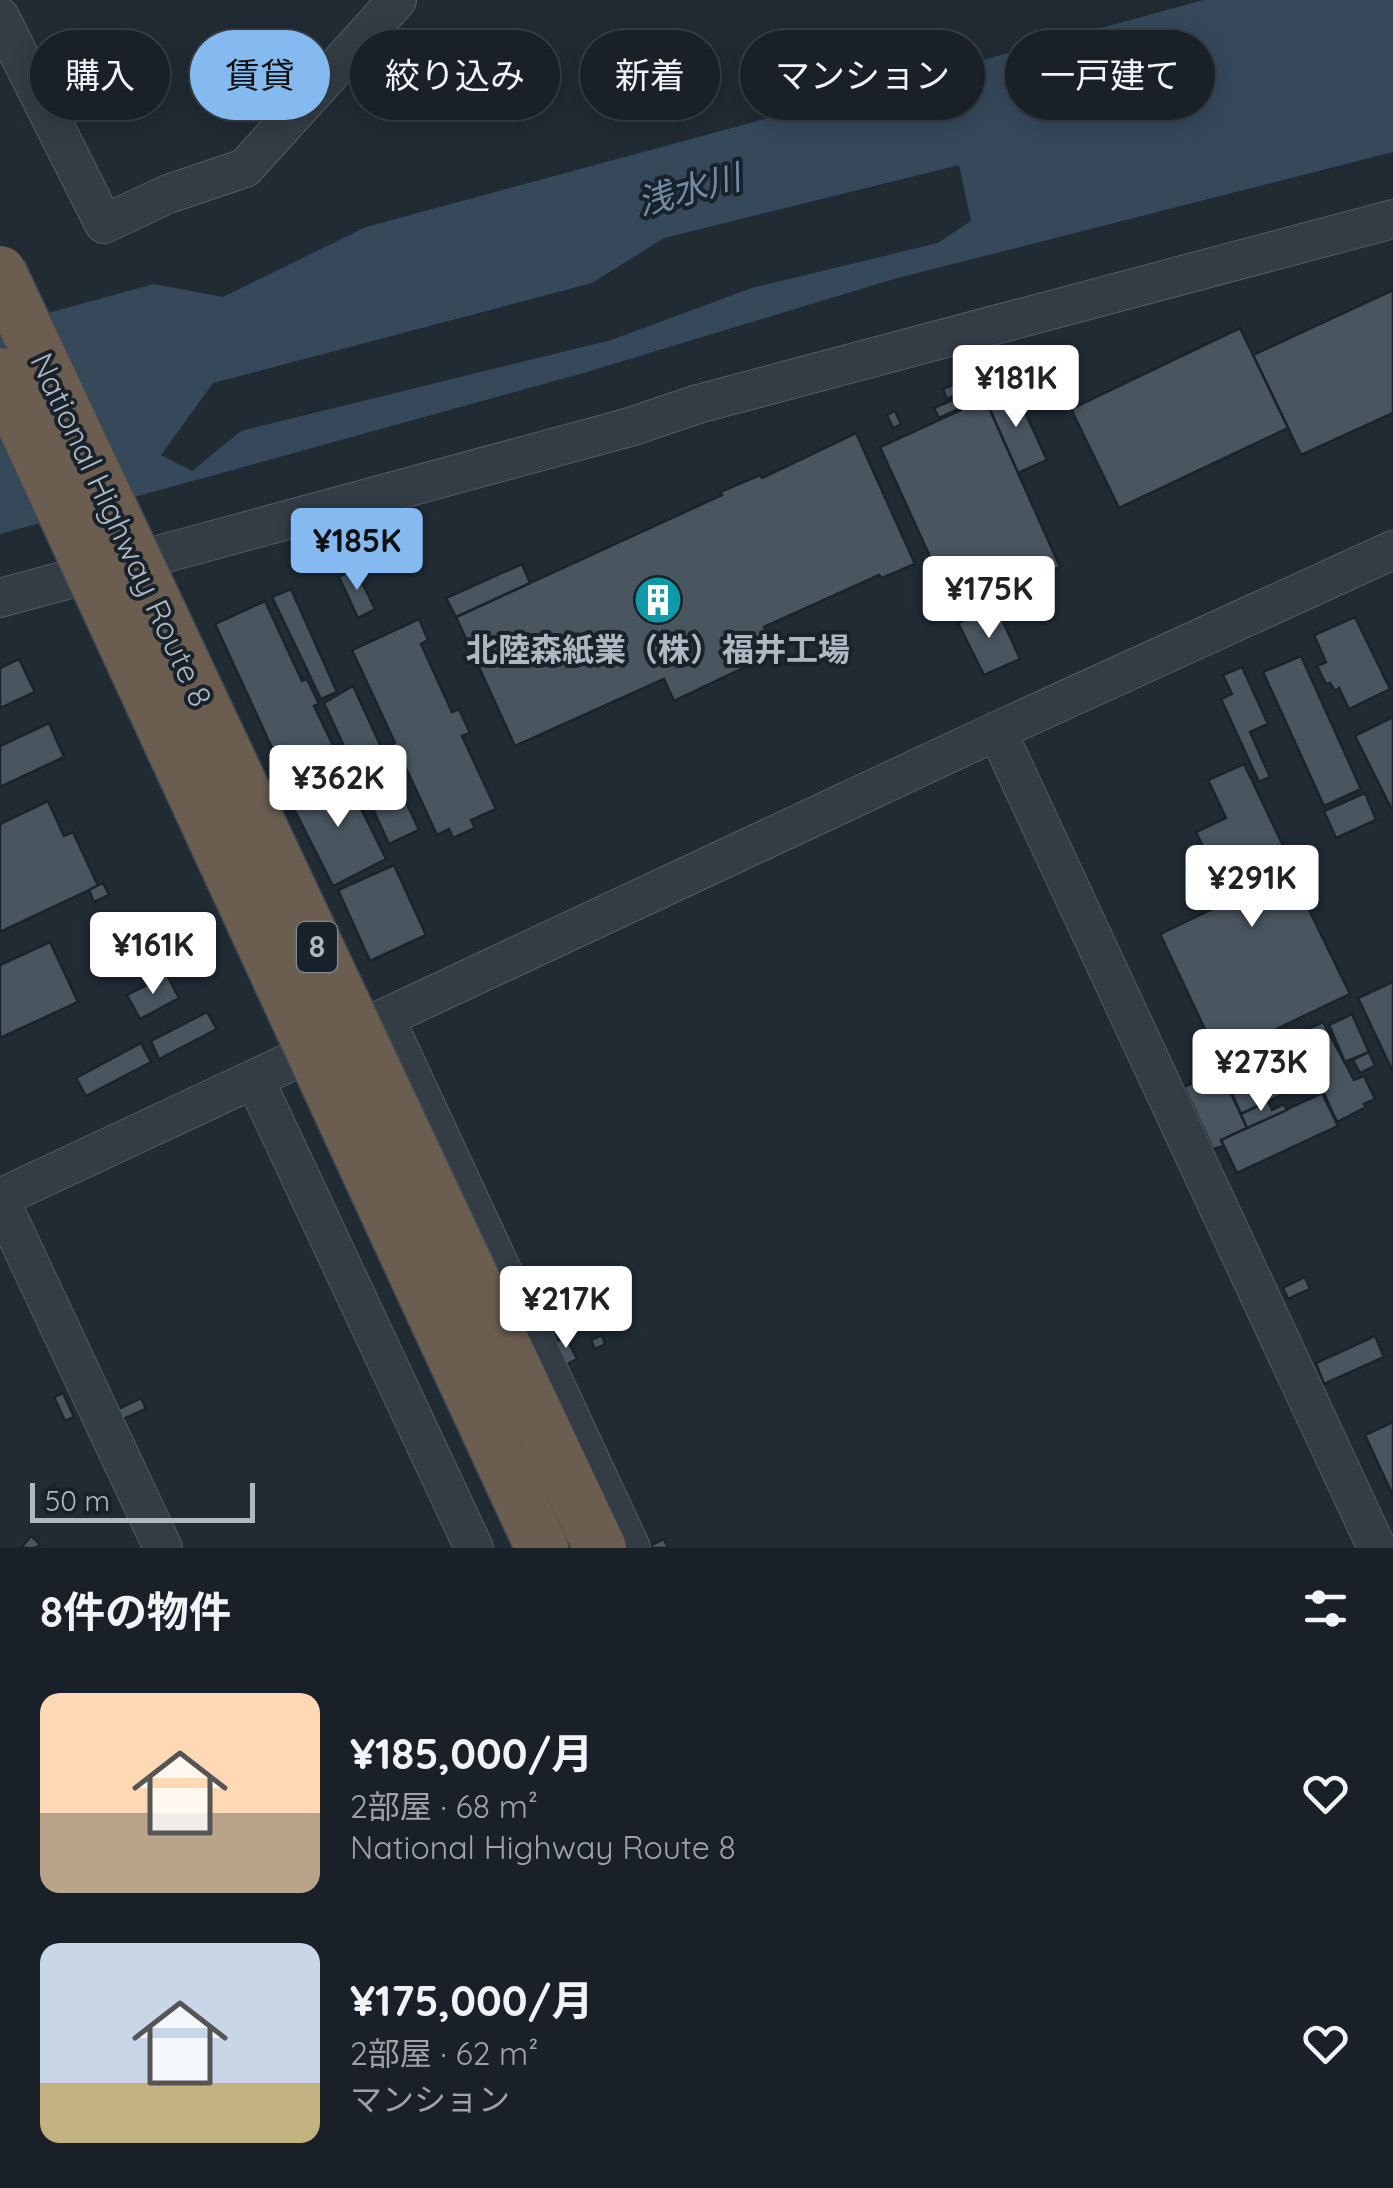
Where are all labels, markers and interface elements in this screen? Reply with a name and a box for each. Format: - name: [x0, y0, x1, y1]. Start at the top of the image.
- chip: 購入: [30, 30, 170, 120]
- chip: 賃貸: [190, 30, 330, 120]
- chip: 絞り込み: [350, 30, 560, 120]
- chip: 新着: [580, 30, 720, 120]
- chip: マンション: [740, 30, 985, 120]
- chip: 一戸建て: [1005, 30, 1215, 120]
- water label: 浅水川: [632, 153, 749, 224]
- pin: ¥181K: [946, 345, 1086, 430]
- street label: National Highway Route 8: [22, 346, 222, 713]
- text: ¥181K: [975, 357, 1057, 397]
- pin: ¥185K: [287, 508, 427, 593]
- text: ¥185K: [313, 520, 401, 560]
- pin: ¥175K: [919, 556, 1059, 641]
- text: ¥175K: [945, 568, 1033, 608]
- building icon: 北陸森紙業（株）福井工場: [632, 574, 684, 626]
- place label: 北陸森紙業（株）福井工場: [466, 629, 850, 669]
- pin: ¥362K: [268, 745, 408, 830]
- text: ¥362K: [291, 757, 385, 797]
- pin: ¥291K: [1182, 845, 1322, 930]
- text: ¥291K: [1208, 857, 1296, 897]
- pin: ¥161K: [83, 912, 223, 997]
- road number: 8: [297, 922, 337, 972]
- text: ¥161K: [112, 924, 194, 964]
- pin: ¥273K: [1191, 1029, 1331, 1114]
- text: ¥273K: [1215, 1041, 1308, 1081]
- pin: ¥217K: [496, 1266, 636, 1351]
- text: ¥217K: [522, 1278, 610, 1318]
- scale bar: [30, 1478, 255, 1522]
- text: 50 m: [45, 1483, 110, 1518]
- icon: filters: [1298, 1581, 1353, 1636]
- text: 8件の物件: [40, 1585, 231, 1638]
- text: ¥185,000/月: [350, 1727, 593, 1780]
- icon: home: [120, 1733, 240, 1853]
- icon: heart: [1298, 1766, 1353, 1821]
- text: 2部屋 · 68 m²: [350, 1786, 538, 1826]
- text: National Highway Route 8: [350, 1827, 736, 1867]
- text: ¥175,000/月: [350, 1974, 593, 2027]
- icon: home: [120, 1983, 240, 2103]
- icon: heart: [1298, 2016, 1353, 2071]
- text: 2部屋 · 62 m²: [350, 2033, 538, 2073]
- text: マンション: [350, 2079, 510, 2119]

